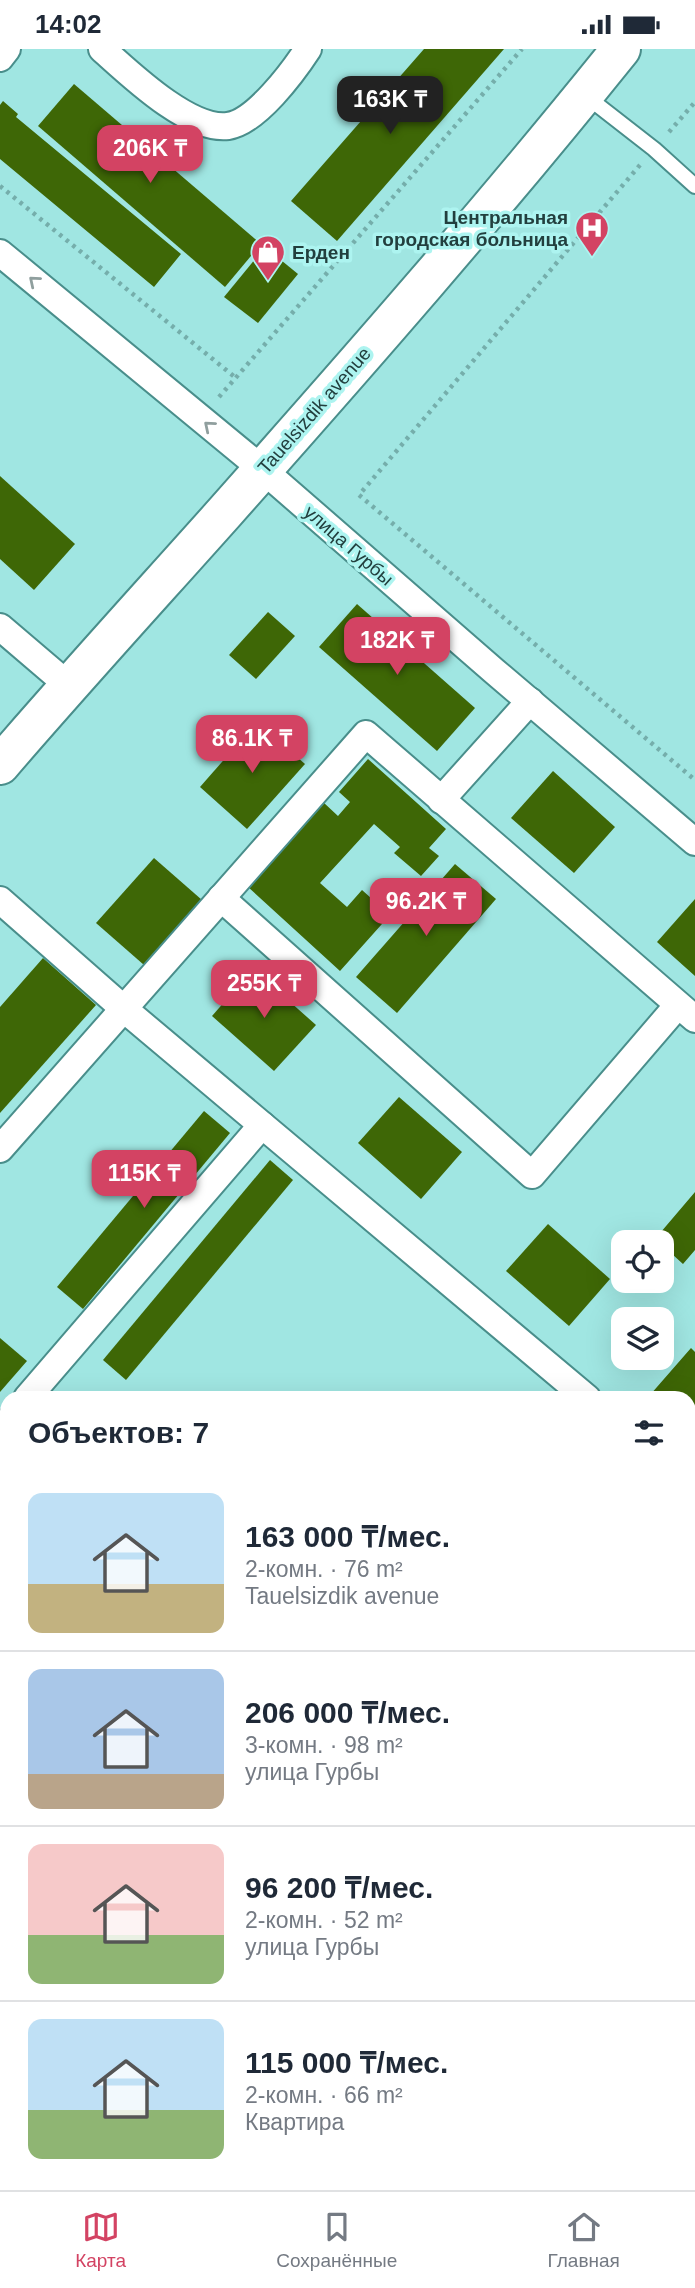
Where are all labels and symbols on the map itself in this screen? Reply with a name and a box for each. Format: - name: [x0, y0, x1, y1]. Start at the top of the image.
- pin: 163K ₸: [333, 77, 447, 136]
- pin: 206K ₸: [93, 125, 207, 185]
- place label: Центральная городская больница: [375, 207, 568, 250]
- hospital icon: Центральная городская больница: [573, 209, 611, 258]
- shop icon: Ерден: [249, 233, 287, 282]
- place label: Ерден: [292, 242, 350, 263]
- one-way arrow: [29, 277, 42, 289]
- street label: Tauelsizdik avenue: [254, 343, 375, 478]
- one-way arrow: [205, 421, 217, 434]
- street label: улица Гурбы: [300, 501, 397, 590]
- pin: 182K ₸: [340, 617, 454, 677]
- pin: 86.1K ₸: [187, 715, 317, 775]
- pin: 96.2K ₸: [361, 879, 491, 938]
- pin: 255K ₸: [207, 961, 321, 1020]
- pin: 115K ₸: [87, 1151, 201, 1210]

